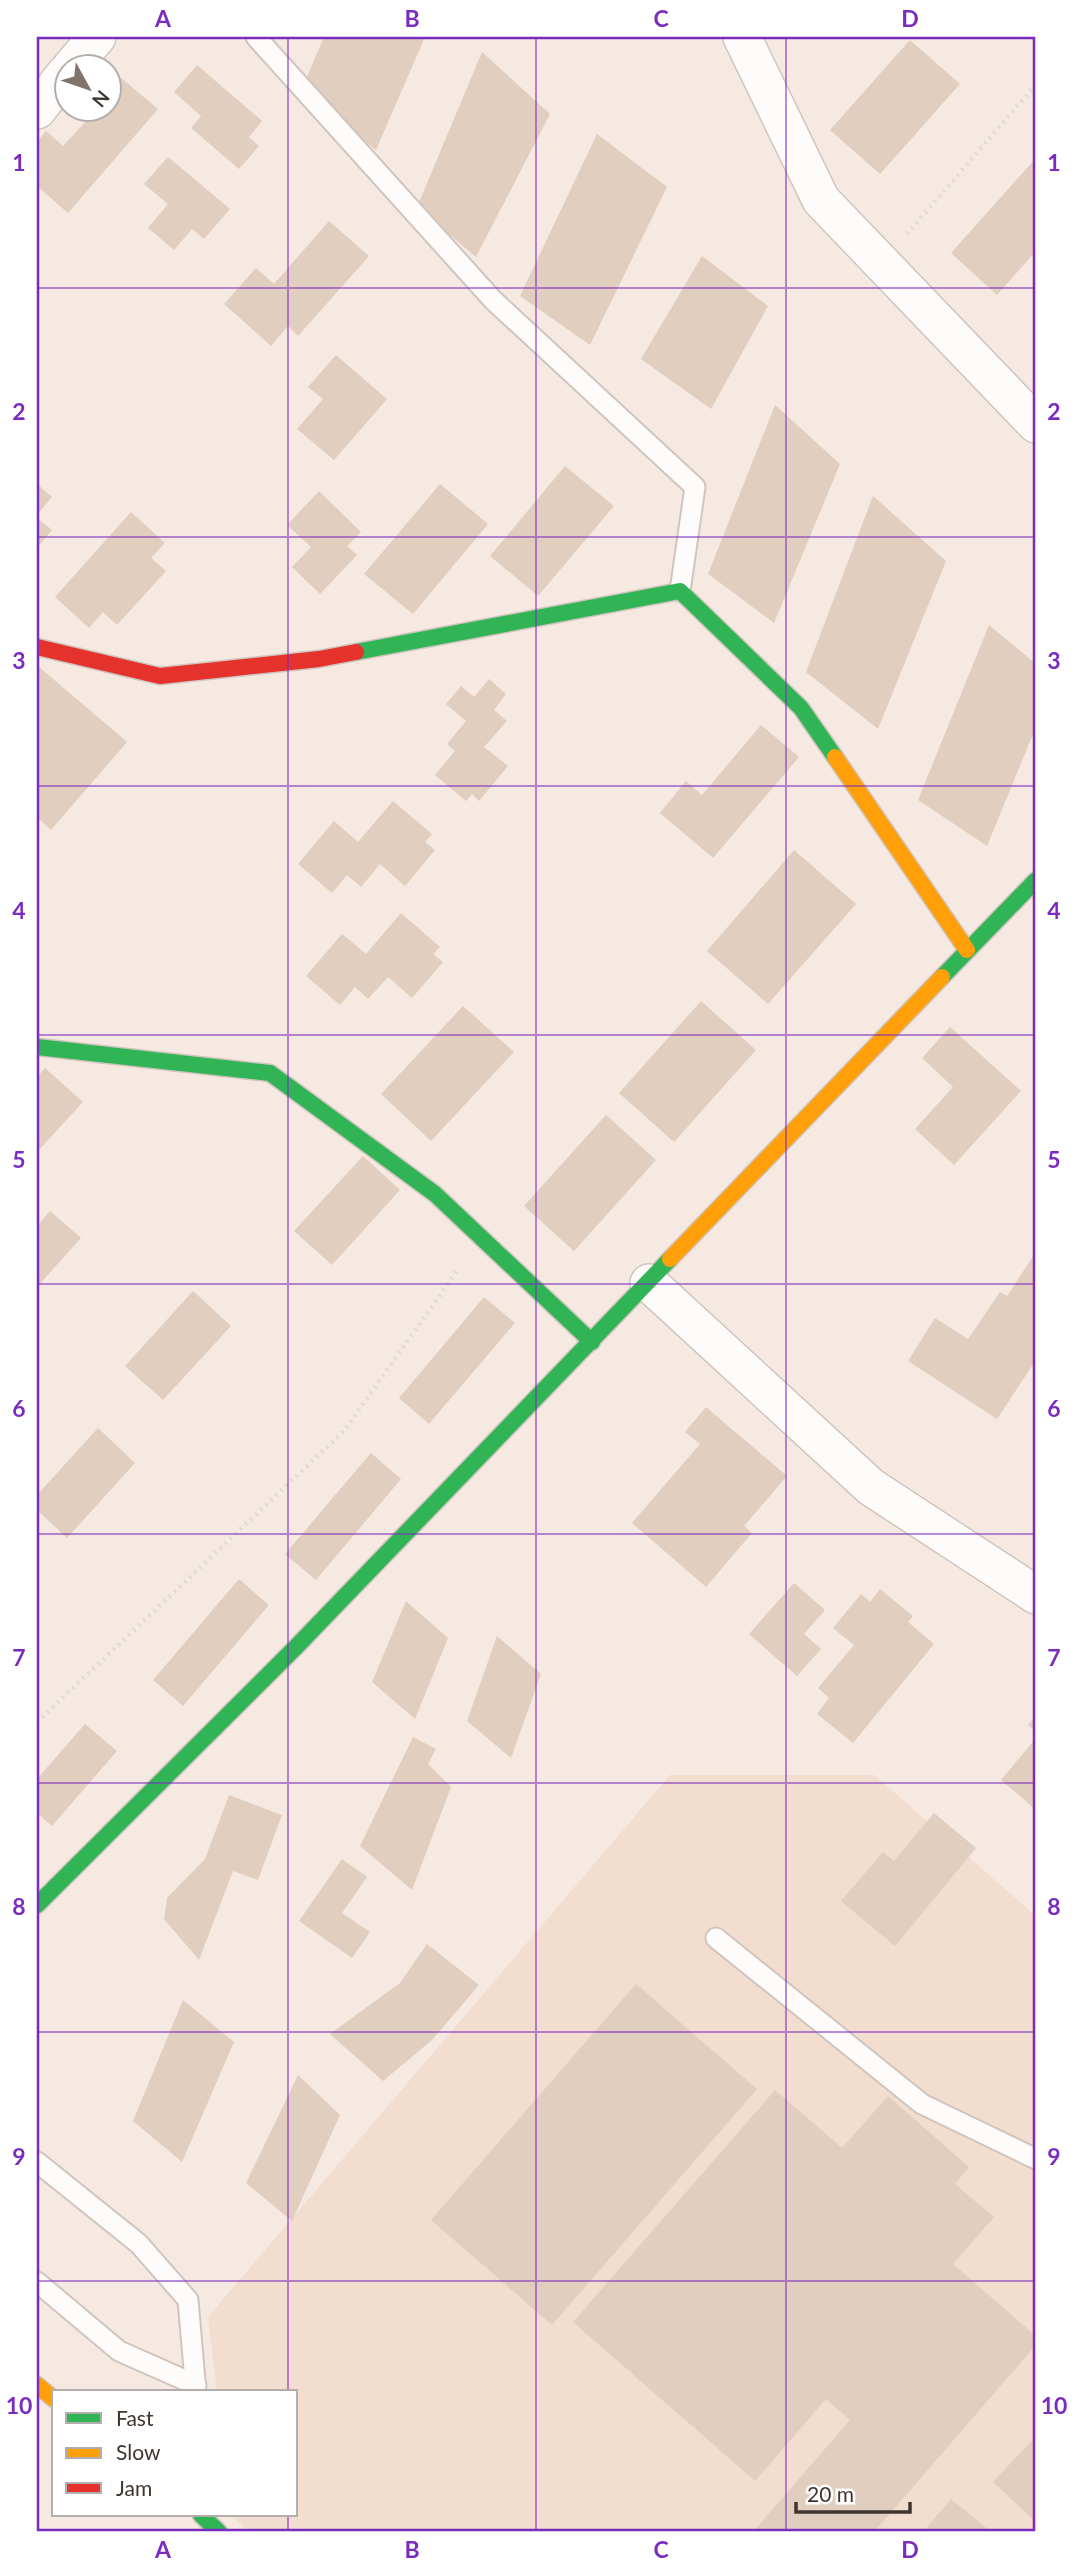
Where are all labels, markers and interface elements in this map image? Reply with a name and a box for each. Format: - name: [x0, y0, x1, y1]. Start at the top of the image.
- text: A: [154, 4, 172, 32]
- text: B: [404, 4, 420, 32]
- text: C: [653, 4, 669, 32]
- text: D: [901, 4, 919, 32]
- north arrow: [52, 52, 122, 122]
- text: N: [88, 86, 115, 112]
- text: 1: [12, 148, 26, 176]
- text: 1: [1047, 148, 1061, 176]
- text: 2: [12, 397, 26, 425]
- text: 2: [1047, 397, 1061, 425]
- text: 3: [12, 646, 26, 674]
- text: 3: [1047, 646, 1061, 674]
- text: 4: [12, 896, 26, 924]
- text: 4: [1047, 896, 1061, 924]
- text: 5: [12, 1145, 26, 1173]
- text: 5: [1047, 1145, 1061, 1173]
- text: 6: [12, 1394, 26, 1422]
- text: 6: [1047, 1394, 1061, 1422]
- text: 7: [12, 1643, 26, 1671]
- text: 7: [1047, 1643, 1061, 1671]
- text: 8: [12, 1892, 26, 1920]
- text: 8: [1047, 1892, 1061, 1920]
- text: 9: [12, 2142, 26, 2170]
- text: 9: [1047, 2142, 1061, 2170]
- legend: [52, 2390, 298, 2516]
- text: 10: [6, 2391, 32, 2419]
- text: 10: [1041, 2391, 1067, 2419]
- text: Fast: [116, 2405, 154, 2430]
- text: Slow: [116, 2439, 161, 2464]
- scale bar: [796, 2471, 910, 2515]
- text: Jam: [116, 2475, 152, 2500]
- text: 20 m: [807, 2481, 854, 2506]
- text: A: [154, 2535, 172, 2563]
- text: B: [404, 2535, 420, 2563]
- text: C: [653, 2535, 669, 2563]
- text: D: [901, 2535, 919, 2563]

